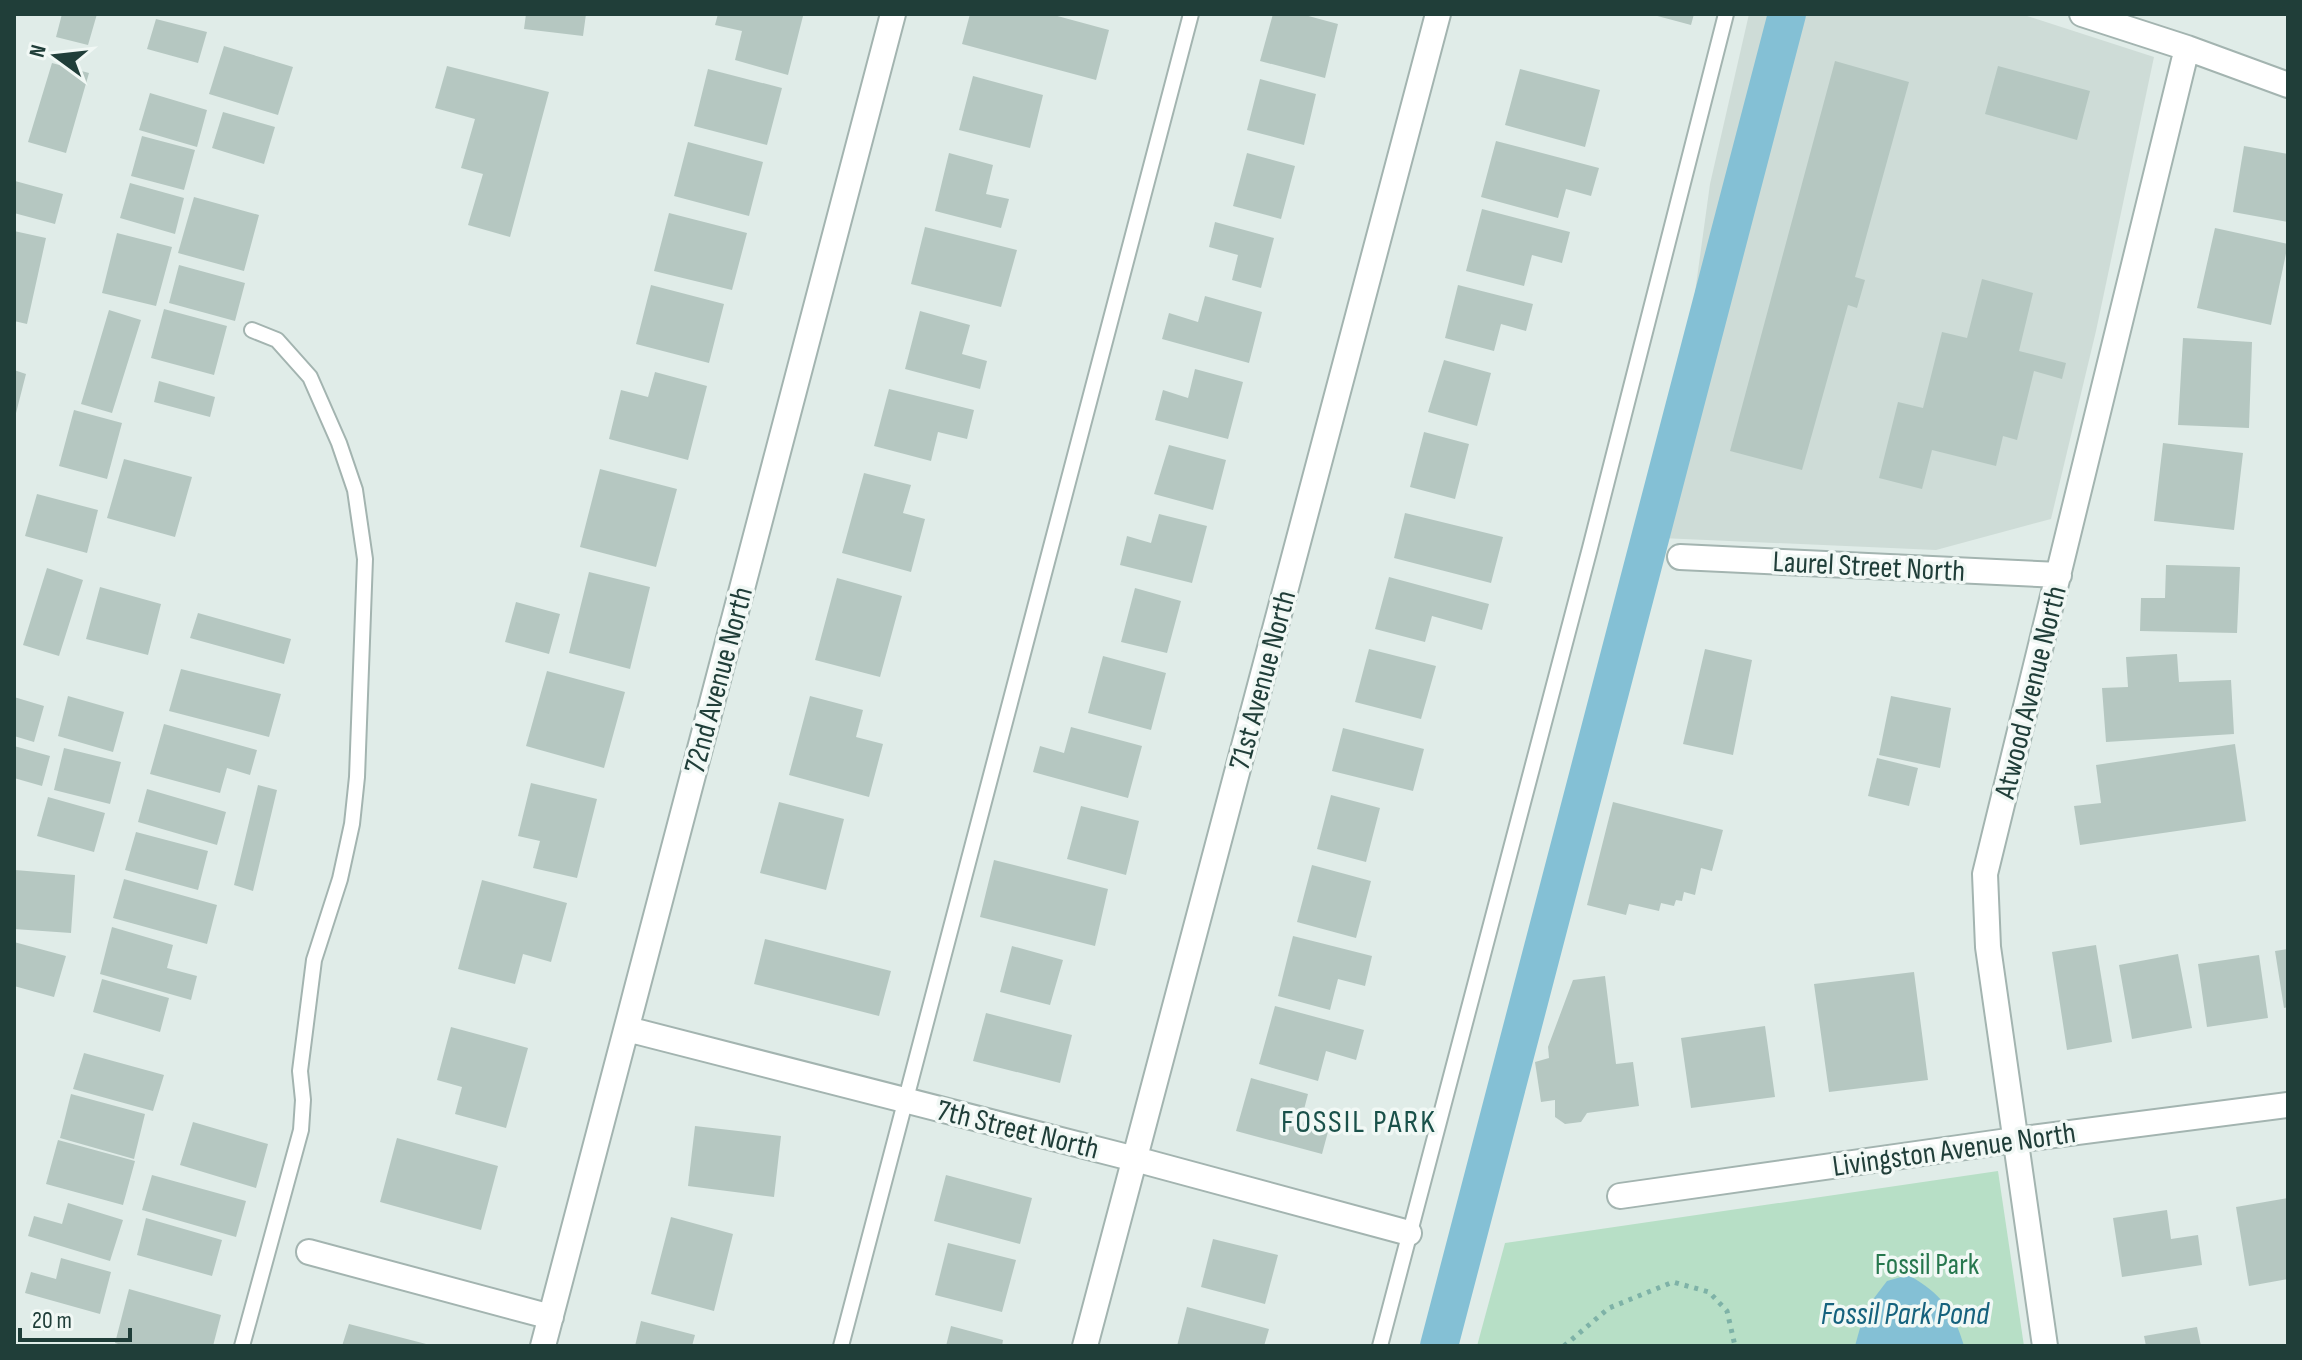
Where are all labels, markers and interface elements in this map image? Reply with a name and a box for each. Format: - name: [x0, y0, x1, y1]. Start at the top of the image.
- north arrow: [16, 16, 96, 96]
- text: N: [24, 42, 53, 60]
- street label: Laurel Street North: [1772, 544, 1966, 590]
- street label: Atwood Avenue North: [1987, 582, 2075, 803]
- street label: 72nd Avenue North: [677, 583, 761, 777]
- street label: 71st Avenue North: [1222, 587, 1304, 774]
- street label: 7th Street North: [933, 1092, 1103, 1167]
- district label: FOSSIL PARK: [1281, 1103, 1437, 1142]
- street label: Livingston Avenue North: [1830, 1115, 2078, 1185]
- park label: Fossil Park: [1875, 1247, 1980, 1283]
- scale bar: [20, 1292, 130, 1342]
- water label: Fossil Park Pond: [1821, 1295, 1990, 1334]
- text: 20 m: [32, 1306, 72, 1335]

